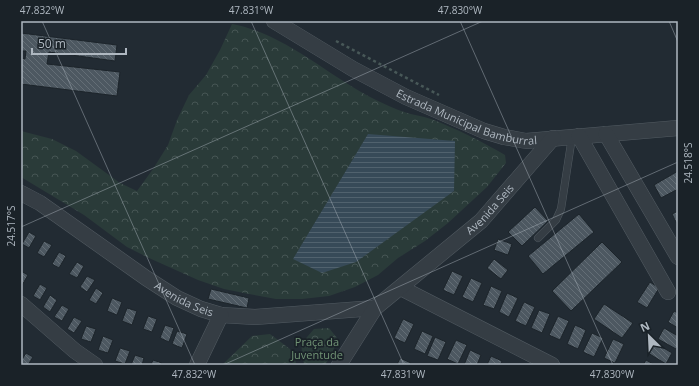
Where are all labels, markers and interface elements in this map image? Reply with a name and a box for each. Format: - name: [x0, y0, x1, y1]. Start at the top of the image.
- text: 47.832°W: [20, 3, 65, 17]
- text: 47.831°W: [229, 3, 274, 17]
- text: 47.830°W: [438, 3, 483, 17]
- scale bar: [32, 30, 126, 56]
- text: 50 m: [38, 35, 66, 52]
- street label: Estrada Municipal Bamburral: [394, 85, 537, 148]
- text: 24.518°S: [681, 143, 695, 183]
- street label: Avenida Seis: [462, 181, 517, 238]
- text: 24.517°S: [4, 206, 18, 246]
- street label: Avenida Seis: [152, 278, 215, 319]
- north arrow: [629, 316, 669, 356]
- text: N: [638, 318, 652, 335]
- park label: Praça da Juventude: [290, 334, 343, 362]
- text: 47.832°W: [172, 367, 217, 381]
- text: 47.831°W: [381, 367, 426, 381]
- text: 47.830°W: [590, 367, 635, 381]

